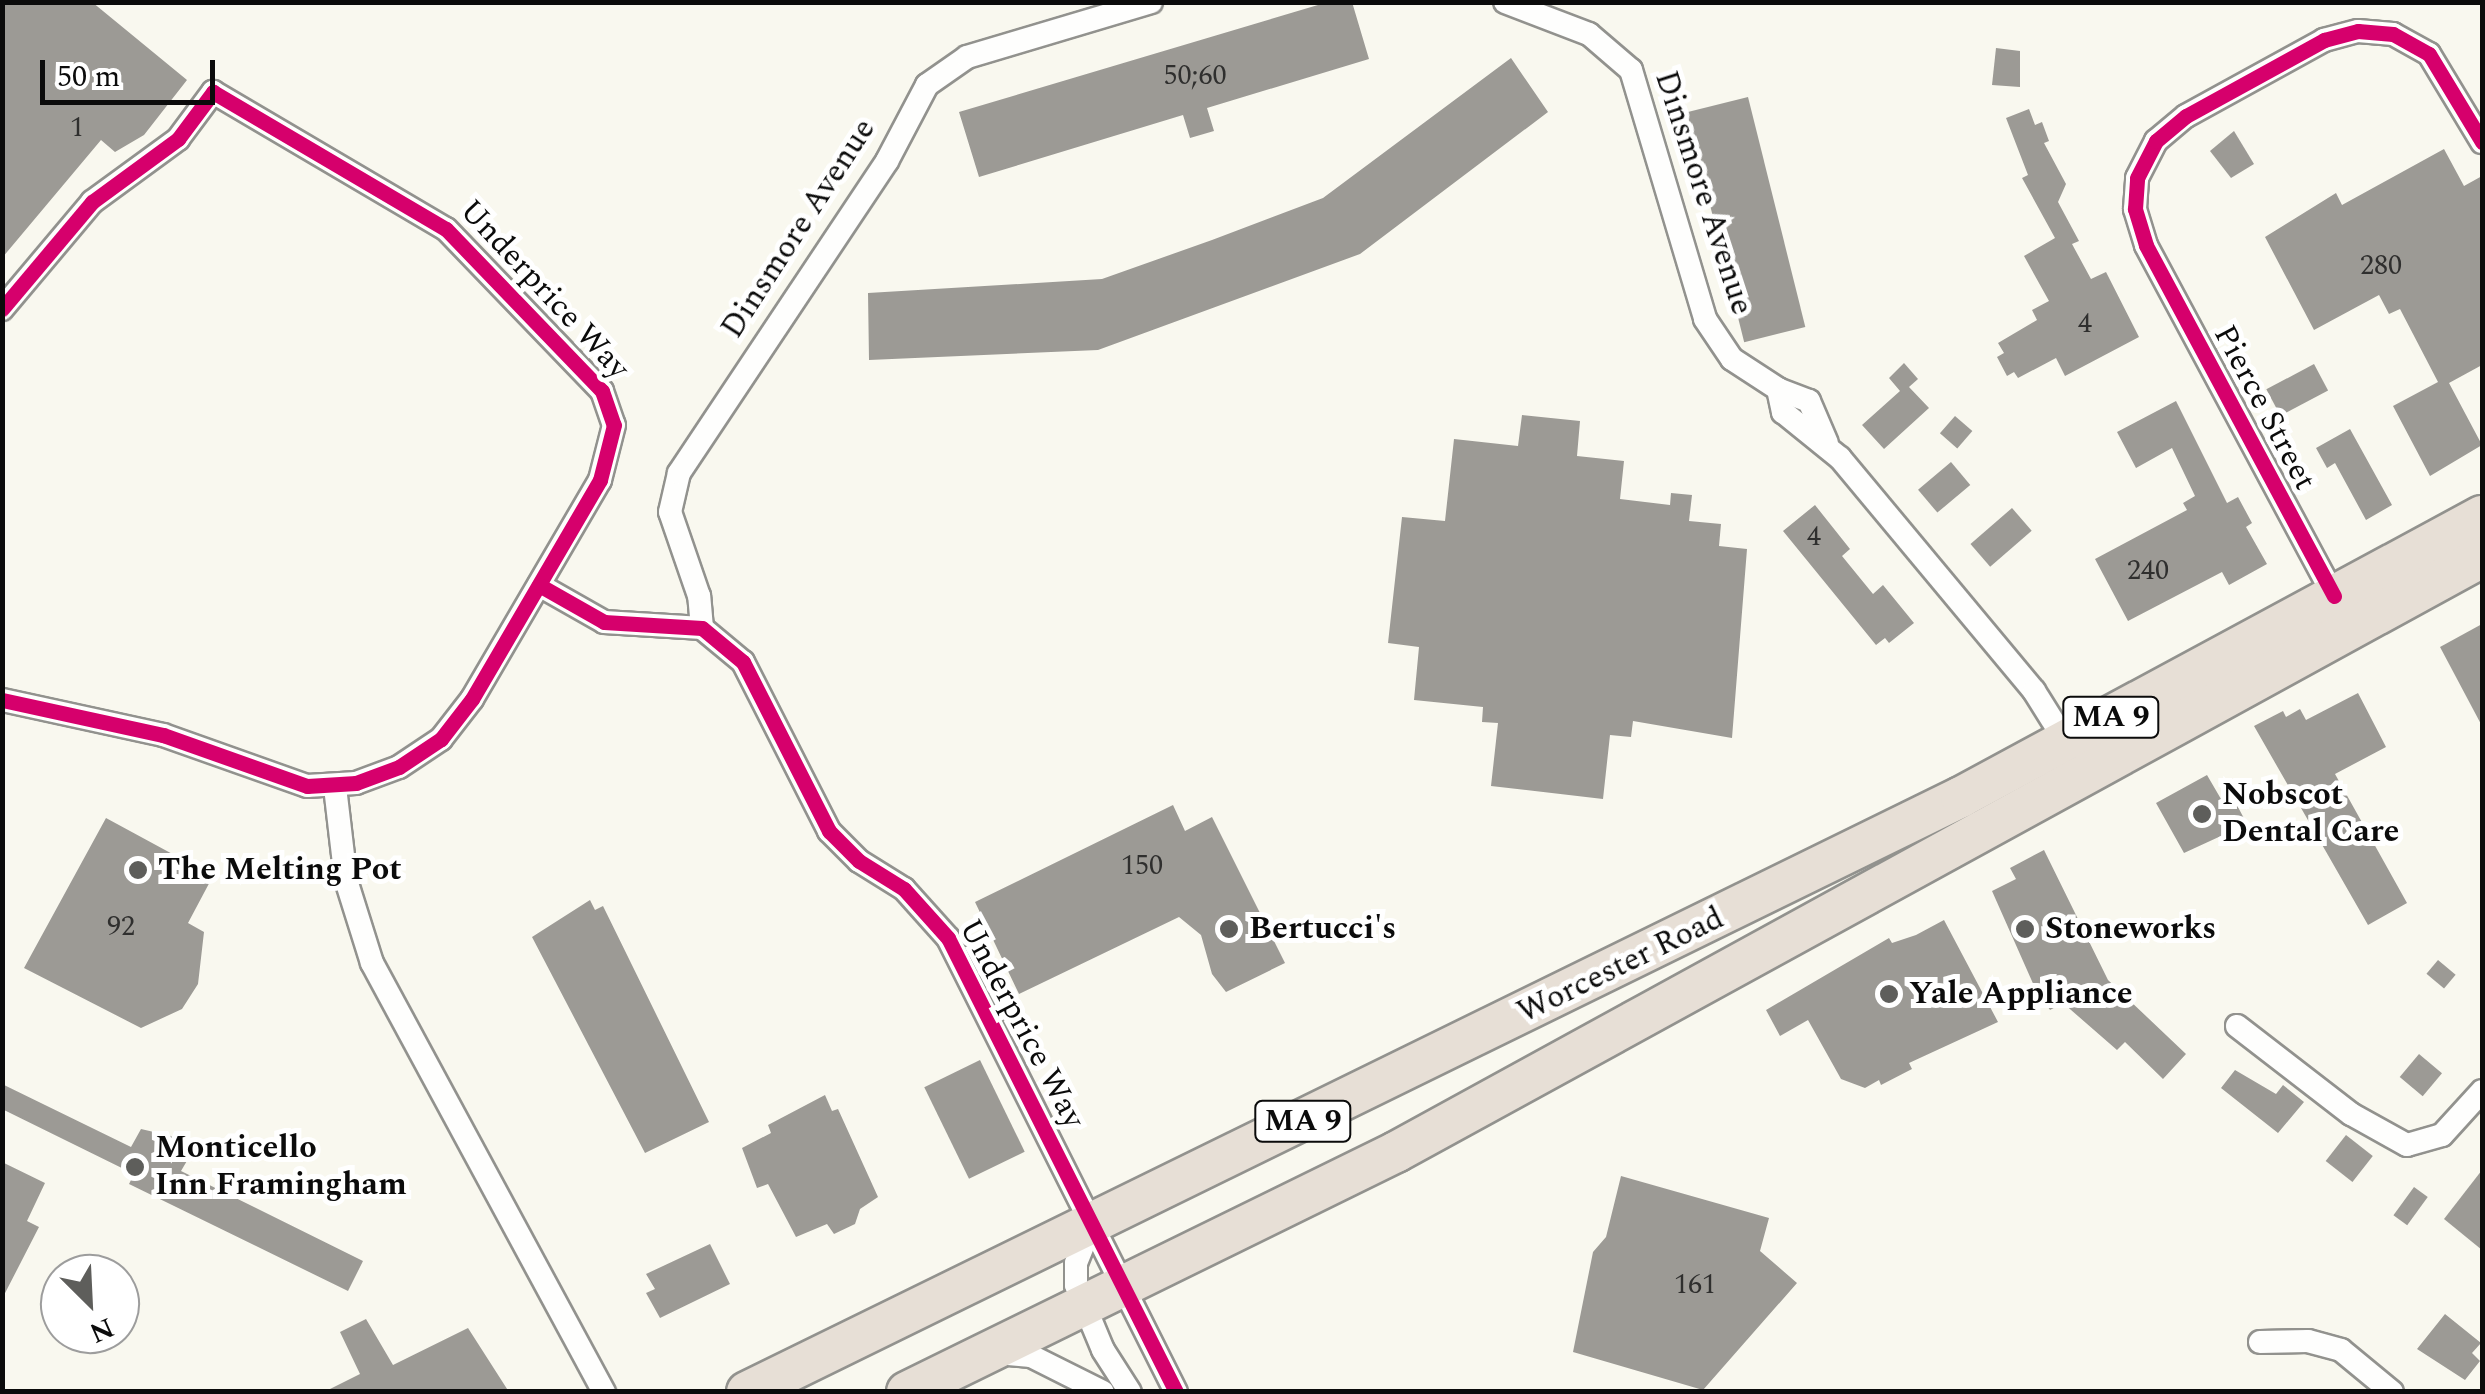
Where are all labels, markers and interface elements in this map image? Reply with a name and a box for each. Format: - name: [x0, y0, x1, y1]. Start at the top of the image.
- scale bar: [45, 40, 220, 102]
- text: 50 m: [57, 54, 120, 100]
- house number: 50;60: [1164, 59, 1226, 93]
- street label: Dinsmore Avenue: [1646, 66, 1760, 320]
- house number: 1: [70, 111, 84, 145]
- street label: Dinsmore Avenue: [714, 112, 884, 346]
- street label: Underprice Way: [451, 192, 637, 388]
- house number: 280: [2360, 249, 2402, 283]
- house number: 4: [2078, 307, 2092, 341]
- street label: Pierce Street: [2204, 319, 2324, 497]
- house number: 4: [1807, 520, 1821, 554]
- house number: 240: [2127, 554, 2169, 588]
- road number: MA 9: [2061, 692, 2161, 742]
- place label: Nobscot Dental Care: [2222, 777, 2399, 852]
- marker: Nobscot Dental Care: [2191, 803, 2213, 825]
- house number: 150: [1121, 849, 1163, 883]
- place label: The Melting Pot: [158, 851, 402, 889]
- marker: The Melting Pot: [127, 859, 149, 881]
- street label: Worcester Road: [1512, 899, 1730, 1033]
- house number: 92: [107, 910, 135, 944]
- place label: Bertucci's: [1249, 910, 1396, 948]
- place label: Stoneworks: [2045, 910, 2216, 948]
- street label: Underprice Way: [950, 913, 1092, 1135]
- marker: Bertucci's: [1218, 918, 1240, 940]
- marker: Stoneworks: [2014, 918, 2036, 940]
- place label: Yale Appliance: [1909, 975, 2133, 1013]
- marker: Yale Appliance: [1878, 983, 1900, 1005]
- road number: MA 9: [1253, 1096, 1353, 1146]
- place label: Monticello Inn Framingham: [155, 1130, 407, 1205]
- marker: Monticello Inn Framingham: [124, 1156, 146, 1178]
- north arrow: [40, 1254, 140, 1354]
- house number: 161: [1674, 1268, 1716, 1302]
- text: N: [82, 1306, 121, 1354]

